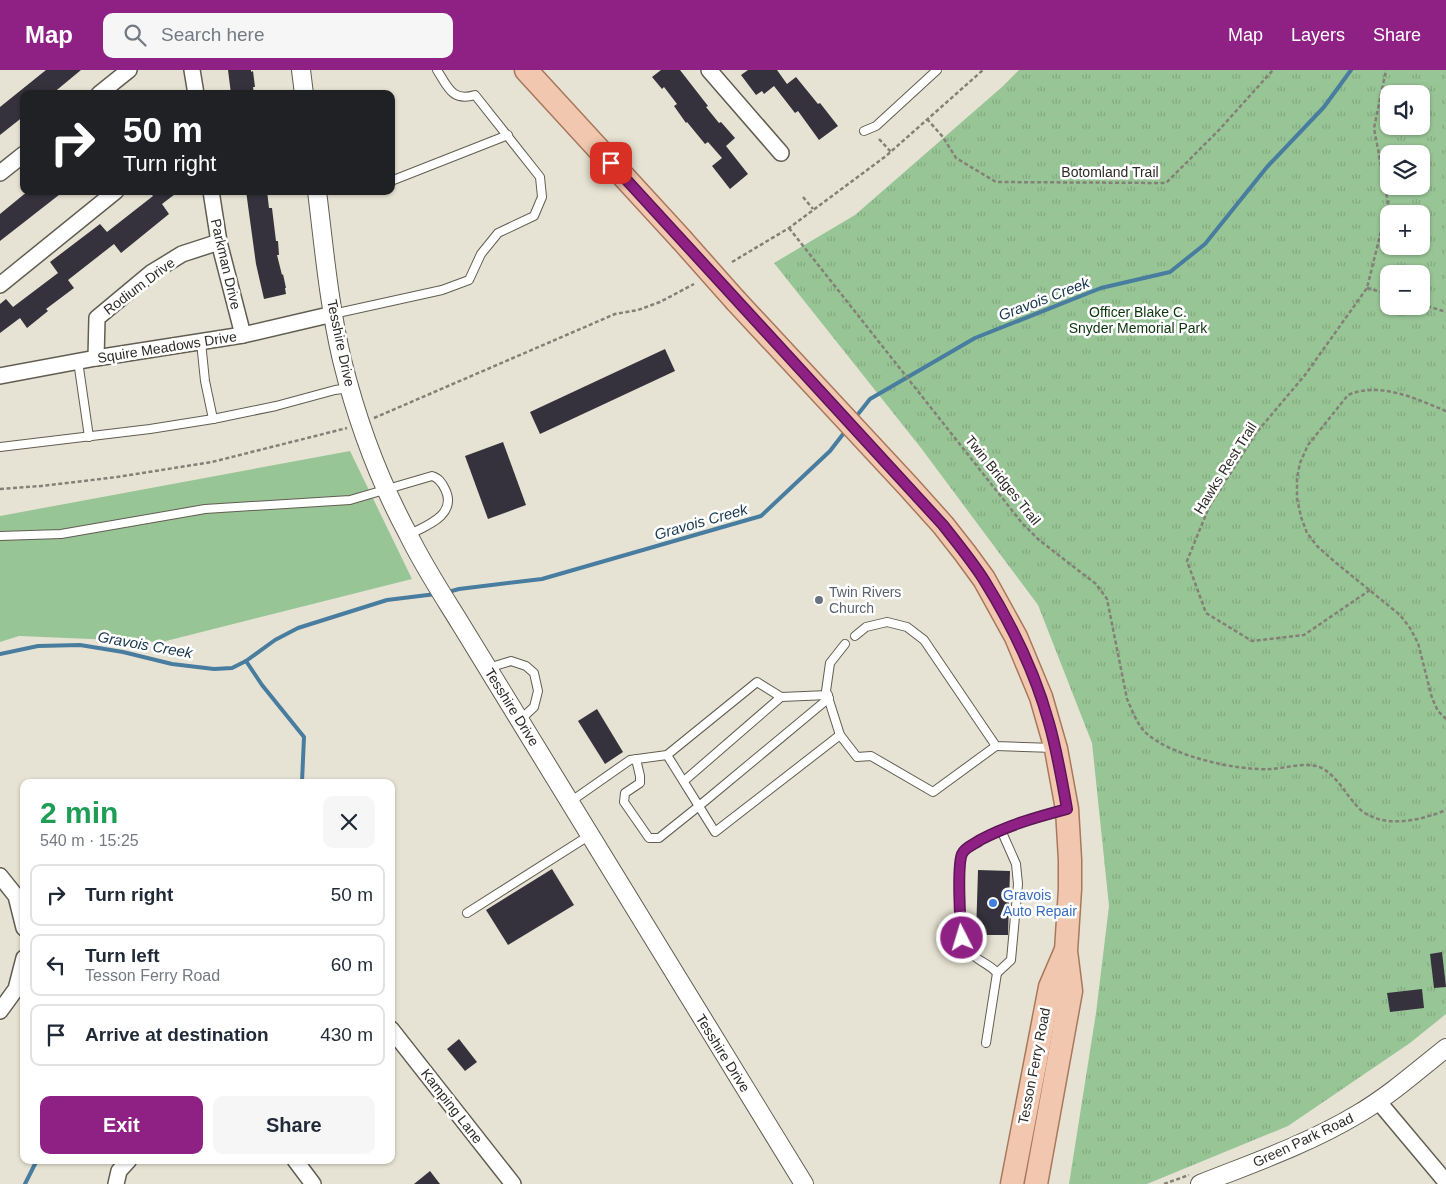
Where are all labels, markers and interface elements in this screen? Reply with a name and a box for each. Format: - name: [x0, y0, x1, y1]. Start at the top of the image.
- search box: [103, 13, 453, 58]
- text: Map: [25, 21, 73, 48]
- icon: search: [121, 21, 149, 49]
- text: Search here: [161, 24, 265, 45]
- text: Map: [1228, 25, 1263, 45]
- text: Layers: [1291, 25, 1345, 45]
- text: Share: [1373, 25, 1421, 45]
- map controls: [1380, 85, 1430, 315]
- button: sound: [1380, 85, 1430, 135]
- icon: right: [40, 110, 105, 175]
- text: 50 m: [123, 110, 203, 149]
- pin: [590, 142, 632, 184]
- button: layers: [1380, 145, 1430, 195]
- icon: arrive: [597, 149, 625, 177]
- text: Turn right: [123, 151, 216, 176]
- street label: Botomland Trail: [1061, 164, 1159, 180]
- button: +: [1380, 205, 1430, 255]
- street label: Parkman Drive: [208, 217, 244, 311]
- street label: Rodium Drive: [100, 254, 178, 318]
- button: −: [1380, 265, 1430, 315]
- water label: Gravois Creek: [996, 273, 1093, 324]
- street label: Tesshire Drive: [324, 298, 358, 388]
- park label: Officer Blake C. Snyder Memorial Park: [1069, 304, 1208, 336]
- street label: Squire Meadows Drive: [96, 328, 238, 366]
- street label: Hawks Rest Trail: [1190, 419, 1260, 517]
- street label: Twin Bridges Trail: [962, 432, 1044, 528]
- water label: Gravois Creek: [652, 500, 751, 543]
- place label: Twin Rivers Church: [829, 584, 901, 616]
- marker: Twin Rivers Church: [813, 594, 825, 606]
- water label: Gravois Creek: [96, 628, 195, 661]
- street label: Tesshire Drive: [482, 665, 542, 749]
- text: 2 min: [40, 796, 118, 829]
- button: close: [323, 796, 375, 848]
- text: 540 m · 15:25: [40, 832, 139, 849]
- icon: right: [42, 881, 70, 909]
- text: Turn right: [85, 884, 173, 905]
- text: 50 m: [331, 884, 373, 905]
- place label: Gravois Auto Repair: [1003, 887, 1077, 919]
- marker: Gravois Auto Repair: [987, 897, 999, 909]
- position arrow: [935, 911, 987, 963]
- text: Turn left: [85, 945, 160, 966]
- icon: left: [42, 951, 70, 979]
- text: 60 m: [331, 954, 373, 975]
- text: Tesson Ferry Road: [85, 967, 220, 984]
- street label: Tesson Ferry Road: [1015, 1006, 1053, 1126]
- street label: Tesshire Drive: [693, 1011, 753, 1095]
- icon: arrive: [42, 1021, 70, 1049]
- text: Arrive at destination: [85, 1024, 269, 1045]
- text: 430 m: [320, 1024, 373, 1045]
- street label: Kamping Lane: [418, 1065, 486, 1147]
- button: Exit: [40, 1096, 203, 1154]
- button: Share: [213, 1096, 375, 1154]
- street label: Green Park Road: [1250, 1110, 1356, 1170]

